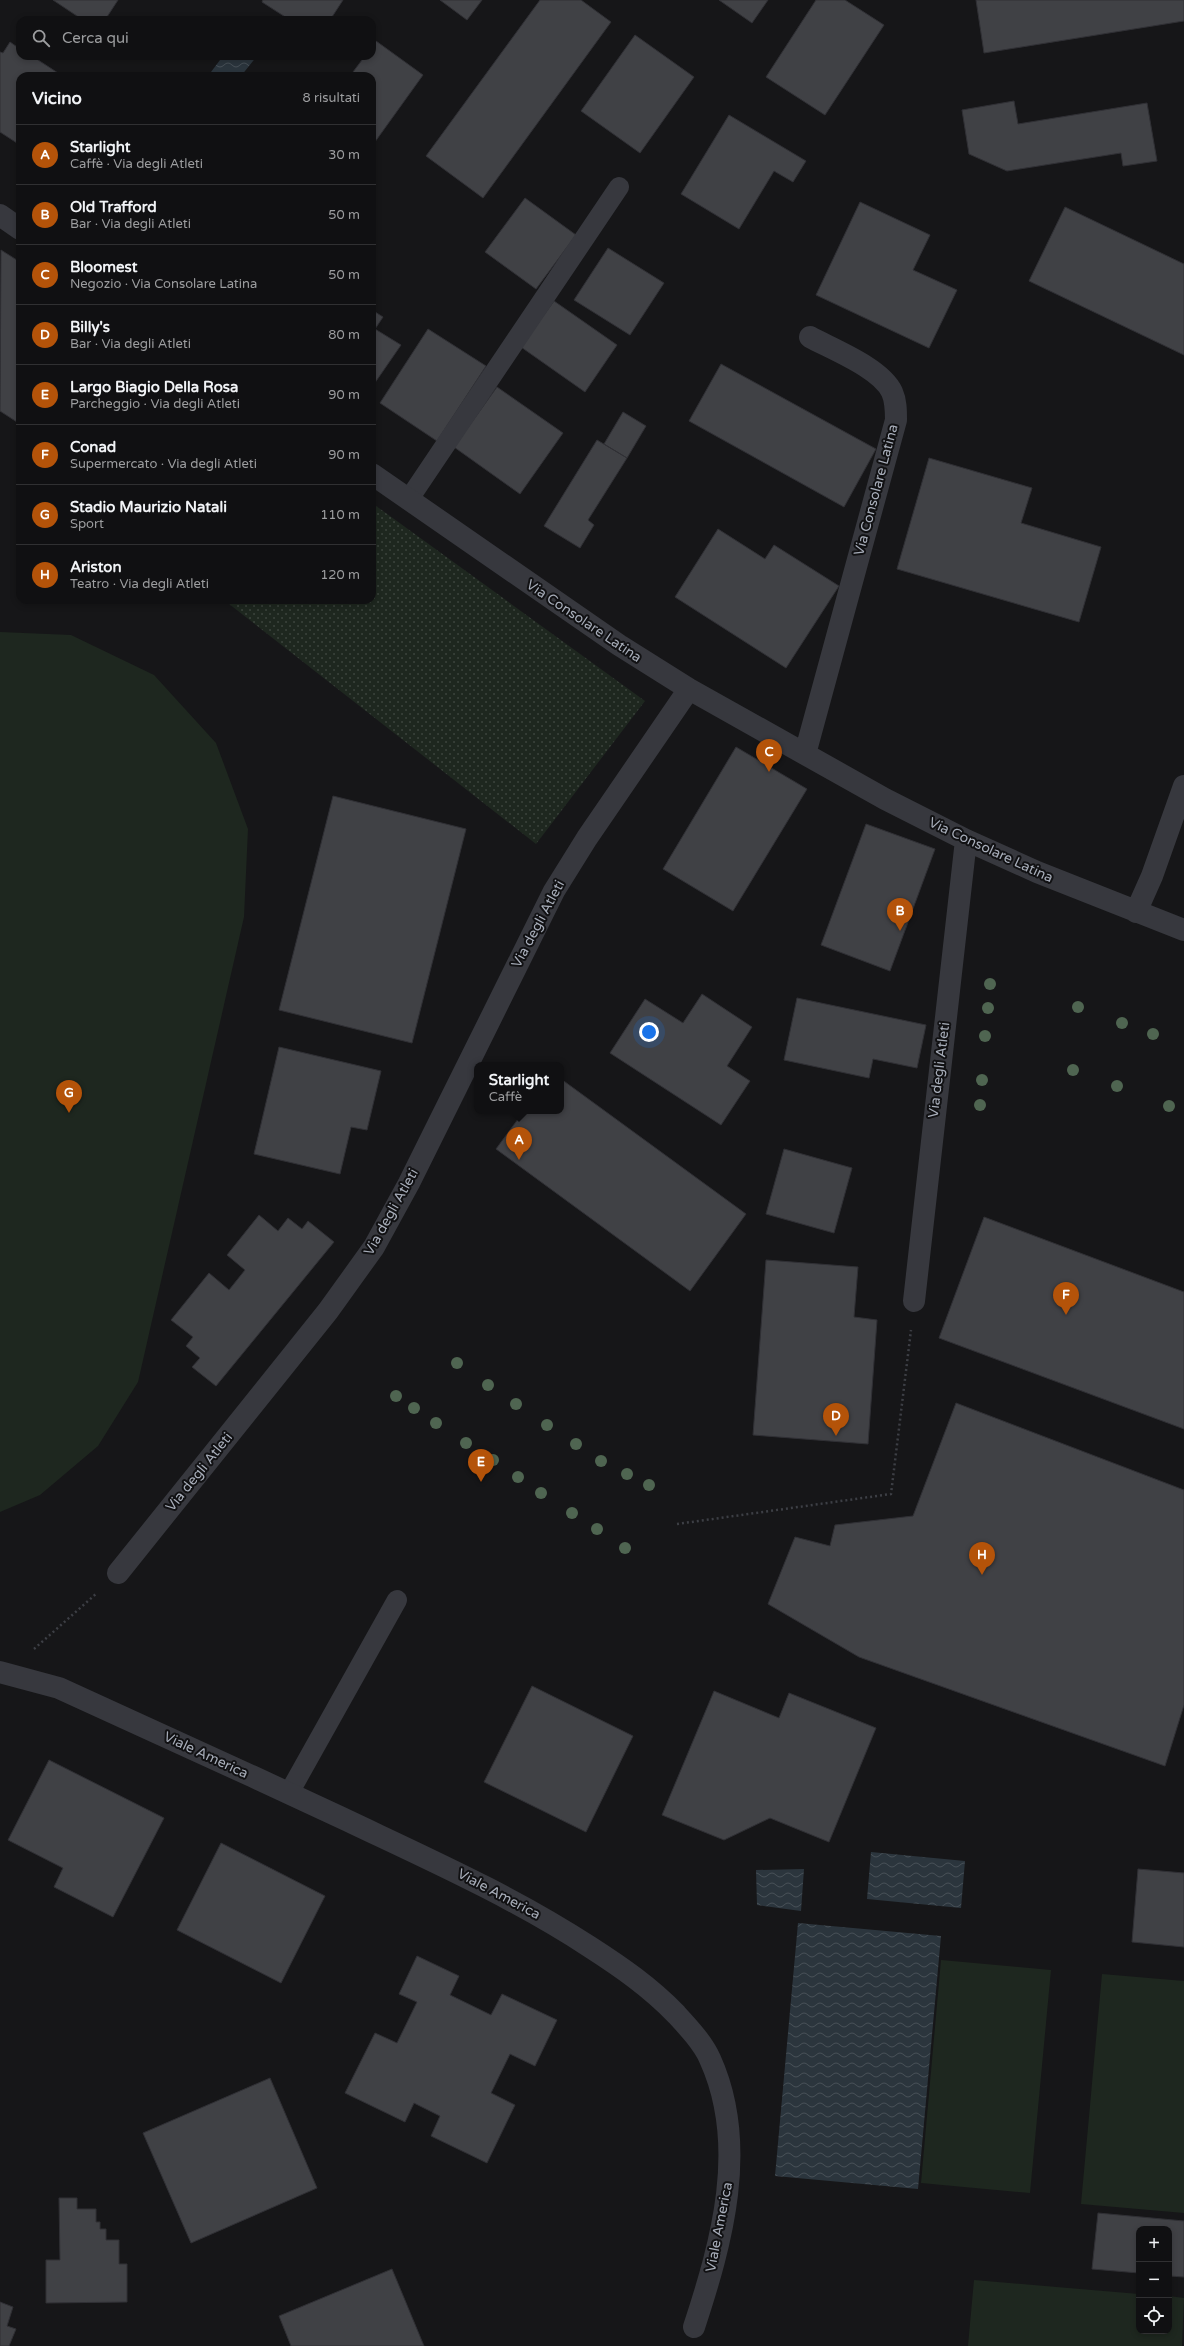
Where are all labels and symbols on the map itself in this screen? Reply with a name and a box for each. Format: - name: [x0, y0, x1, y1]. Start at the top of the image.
- street label: Via Consolare Latina: [850, 422, 902, 558]
- street label: Via Consolare Latina: [523, 576, 645, 666]
- pin: C: [756, 739, 782, 772]
- street label: Via Consolare Latina: [926, 814, 1056, 886]
- street label: Via degli Atleti: [508, 877, 568, 971]
- pin: B: [887, 898, 913, 931]
- street label: Via degli Atleti: [925, 1021, 953, 1119]
- your location: [639, 1022, 659, 1042]
- pin: G: [56, 1080, 82, 1113]
- pin: A: [506, 1127, 532, 1160]
- street label: Via degli Atleti: [360, 1166, 422, 1258]
- pin: F: [1053, 1282, 1079, 1315]
- pin: D: [823, 1403, 849, 1436]
- street label: Via degli Atleti: [162, 1429, 236, 1515]
- pin: E: [468, 1449, 494, 1482]
- pin: H: [969, 1542, 995, 1575]
- street label: Viale America: [161, 1728, 251, 1782]
- street label: Viale America: [455, 1865, 543, 1923]
- street label: Viale America: [702, 2181, 736, 2273]

